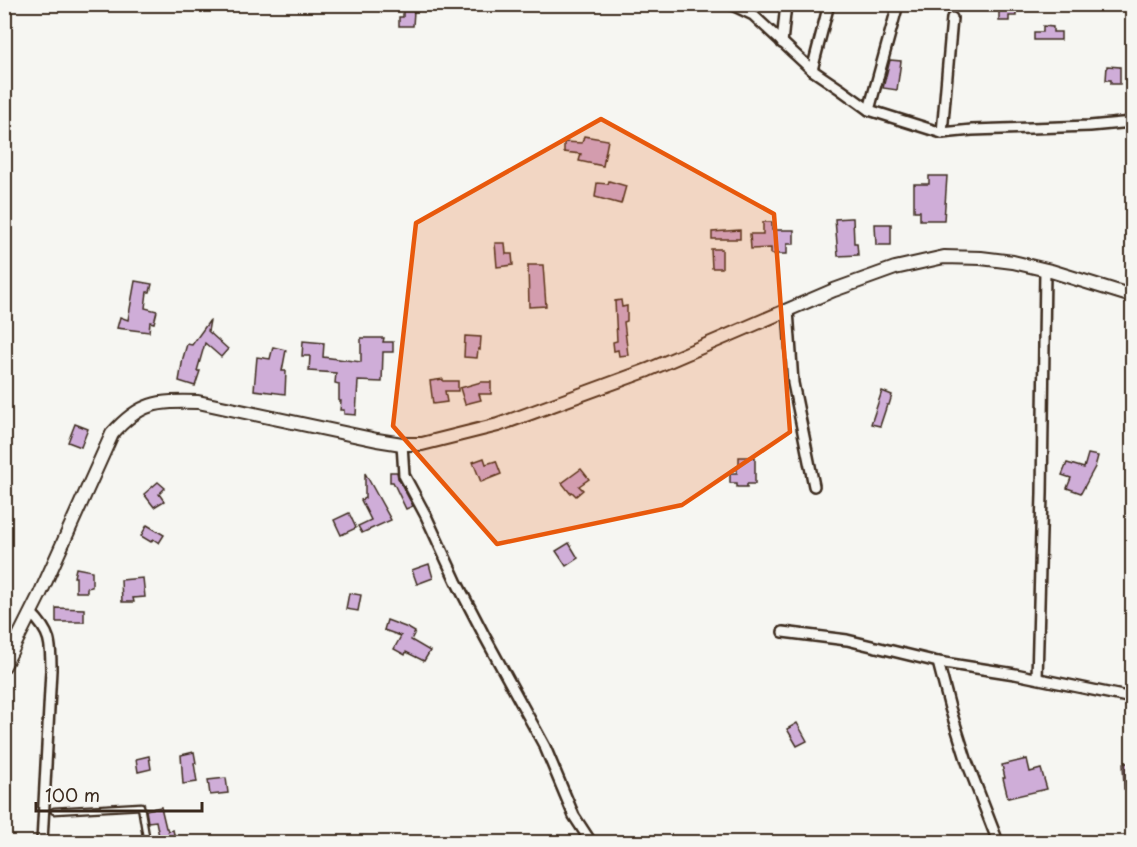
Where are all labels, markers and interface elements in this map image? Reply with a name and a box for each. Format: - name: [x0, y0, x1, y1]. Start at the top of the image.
- scale bar: [36, 775, 202, 813]
- text: 100 m: [45, 781, 100, 808]

